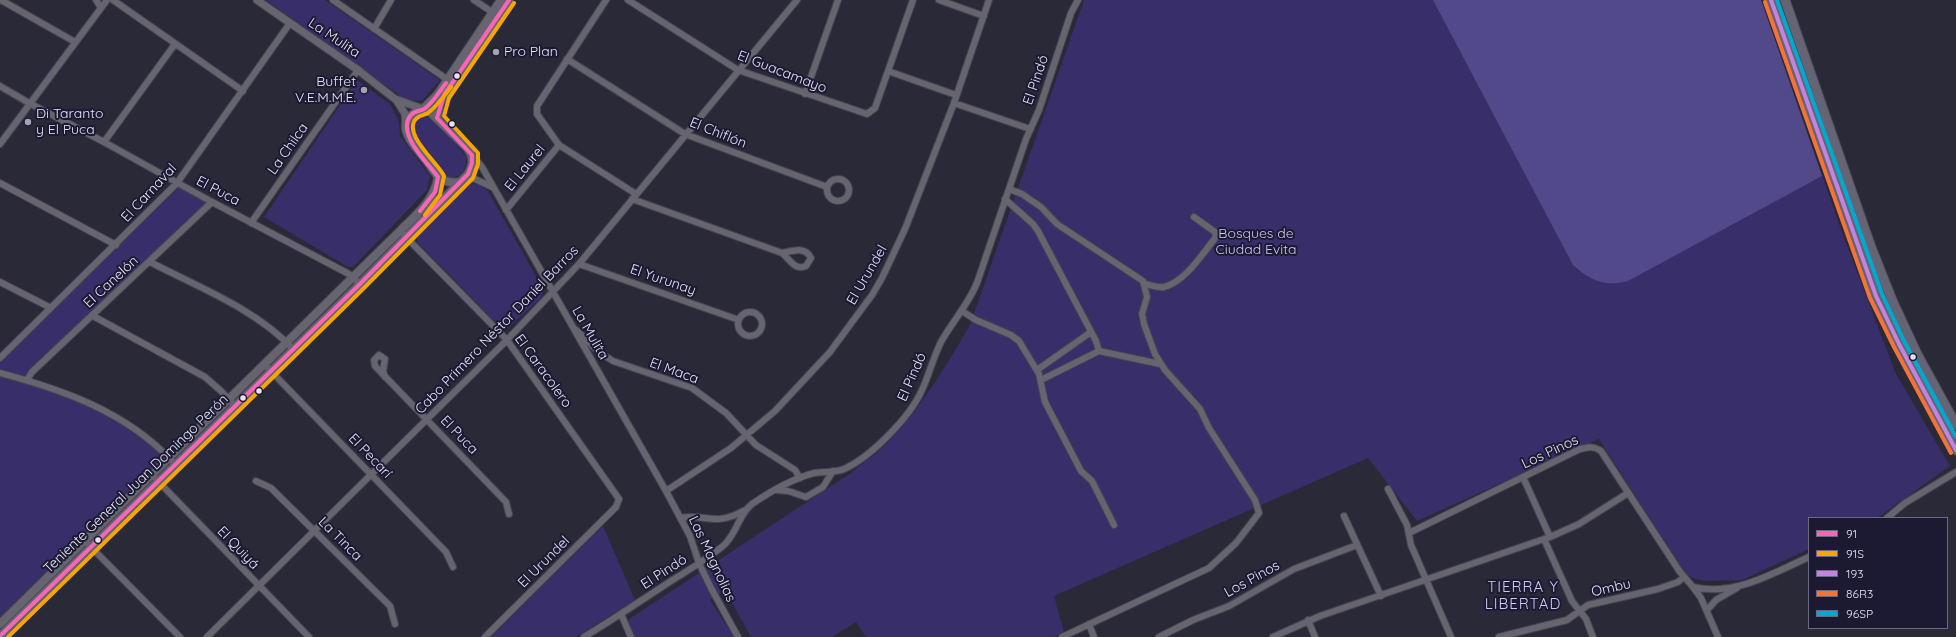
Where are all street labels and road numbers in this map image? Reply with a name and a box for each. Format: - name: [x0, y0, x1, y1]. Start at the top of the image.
- street label: La Mulita: [305, 15, 363, 61]
- street label: El Guacamayo: [735, 47, 829, 97]
- street label: El Pindó: [1020, 53, 1052, 107]
- street label: El Chiflón: [687, 114, 749, 152]
- street label: La Chilca: [264, 120, 312, 178]
- street label: El Laurel: [501, 141, 549, 195]
- street label: El Carnaval: [118, 160, 180, 226]
- street label: El Puca: [193, 173, 243, 209]
- street label: Cabo Primero Néstor Daniel Barros: [412, 242, 582, 418]
- street label: El Urundel: [843, 242, 891, 308]
- street label: El Canelón: [80, 253, 142, 311]
- street label: El Yurunay: [628, 261, 698, 299]
- street label: La Mulita: [568, 303, 612, 363]
- street label: El Caracolero: [511, 331, 575, 411]
- street label: El Pindó: [894, 350, 930, 404]
- street label: El Maca: [647, 354, 701, 388]
- street label: Teniente General Juan Domingo Perón: [40, 391, 232, 577]
- street label: El Puca: [437, 412, 481, 458]
- street label: El Pecarí: [345, 430, 395, 482]
- street label: Los Pinos: [1519, 432, 1581, 472]
- street label: Las Magnolias: [685, 513, 739, 605]
- street label: La Tinca: [315, 514, 365, 564]
- street label: El Quiyá: [213, 523, 263, 573]
- street label: El Urundel: [515, 533, 573, 591]
- street label: El Pindó: [638, 551, 690, 593]
- street label: Los Pinos: [1221, 557, 1283, 601]
- street label: Ombu: [1590, 575, 1632, 601]

